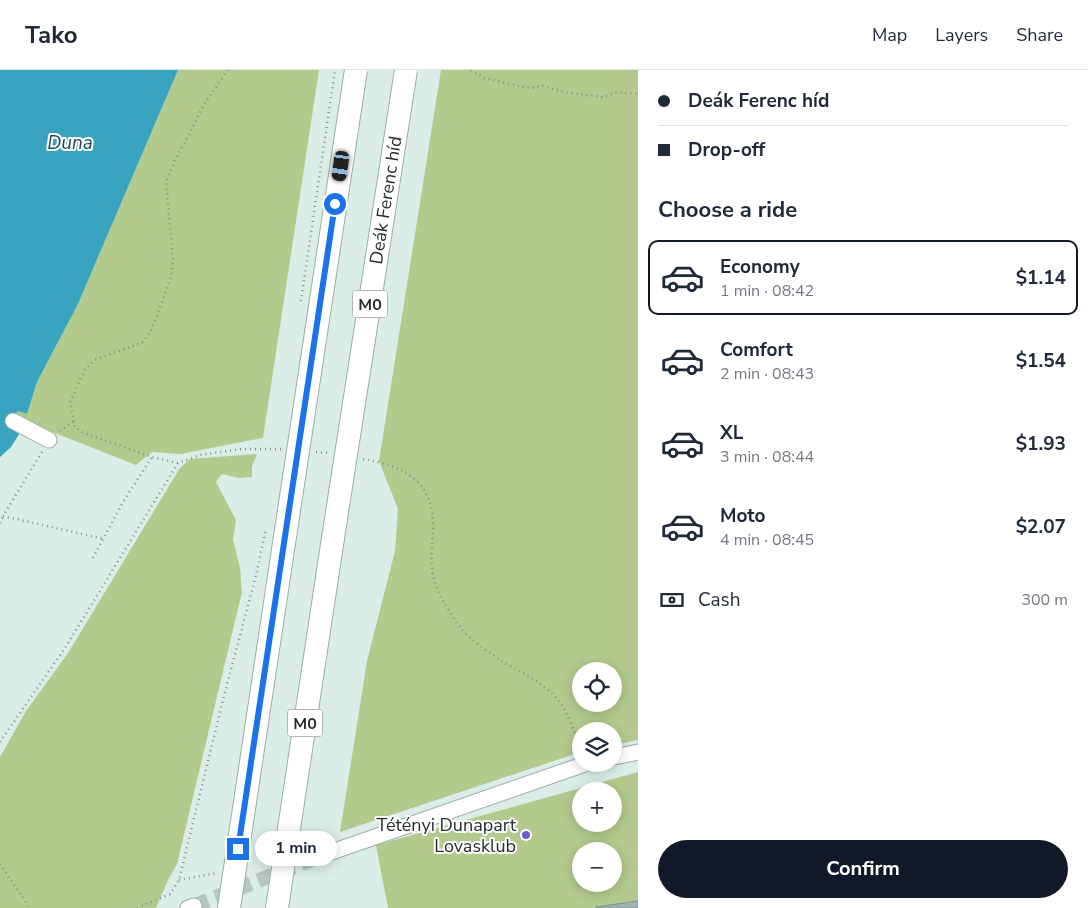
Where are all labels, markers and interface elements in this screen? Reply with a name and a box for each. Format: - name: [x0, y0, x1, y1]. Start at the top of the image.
- text: Tako: [25, 19, 78, 51]
- text: Map: [872, 23, 907, 47]
- text: Layers: [935, 23, 988, 47]
- text: Share: [1016, 23, 1063, 47]
- text: Deák Ferenc híd: [688, 88, 829, 114]
- water label: Duna: [47, 130, 93, 156]
- street label: Deák Ferenc híd: [364, 134, 408, 266]
- text: Drop-off: [688, 137, 765, 163]
- car: [331, 150, 350, 182]
- route start: [324, 193, 346, 215]
- text: Choose a ride: [658, 195, 797, 225]
- text: Economy: [720, 254, 800, 280]
- icon: car: [660, 255, 705, 300]
- text: $1.14: [1016, 265, 1066, 291]
- text: 1 min · 08:42: [720, 280, 814, 302]
- road number: M0: [352, 290, 388, 318]
- text: Comfort: [720, 337, 793, 363]
- icon: car: [660, 338, 705, 383]
- text: $1.54: [1016, 348, 1066, 374]
- text: 2 min · 08:43: [720, 363, 814, 385]
- text: XL: [720, 420, 743, 446]
- icon: car: [660, 421, 705, 466]
- text: $1.93: [1016, 431, 1066, 457]
- text: 3 min · 08:44: [720, 446, 814, 468]
- text: Moto: [720, 503, 766, 529]
- icon: car: [660, 504, 705, 549]
- text: $2.07: [1016, 514, 1066, 540]
- text: 4 min · 08:45: [720, 529, 814, 551]
- icon: cash: [658, 586, 686, 614]
- text: Cash: [698, 587, 740, 613]
- text: 300 m: [1021, 589, 1068, 611]
- map controls: [572, 662, 622, 892]
- button: locate: [572, 662, 622, 712]
- road number: M0: [288, 710, 322, 736]
- button: layers: [572, 722, 622, 772]
- button: +: [572, 782, 622, 832]
- place label: Tétényi Dunapart Lovasklub: [377, 813, 517, 858]
- marker: Tétényi Dunapart Lovasklub: [520, 829, 532, 841]
- callout: 1 min: [256, 832, 338, 866]
- text: 1 min: [275, 837, 317, 859]
- route end: [227, 838, 249, 860]
- button: Confirm: [658, 840, 1068, 898]
- button: −: [572, 842, 622, 892]

